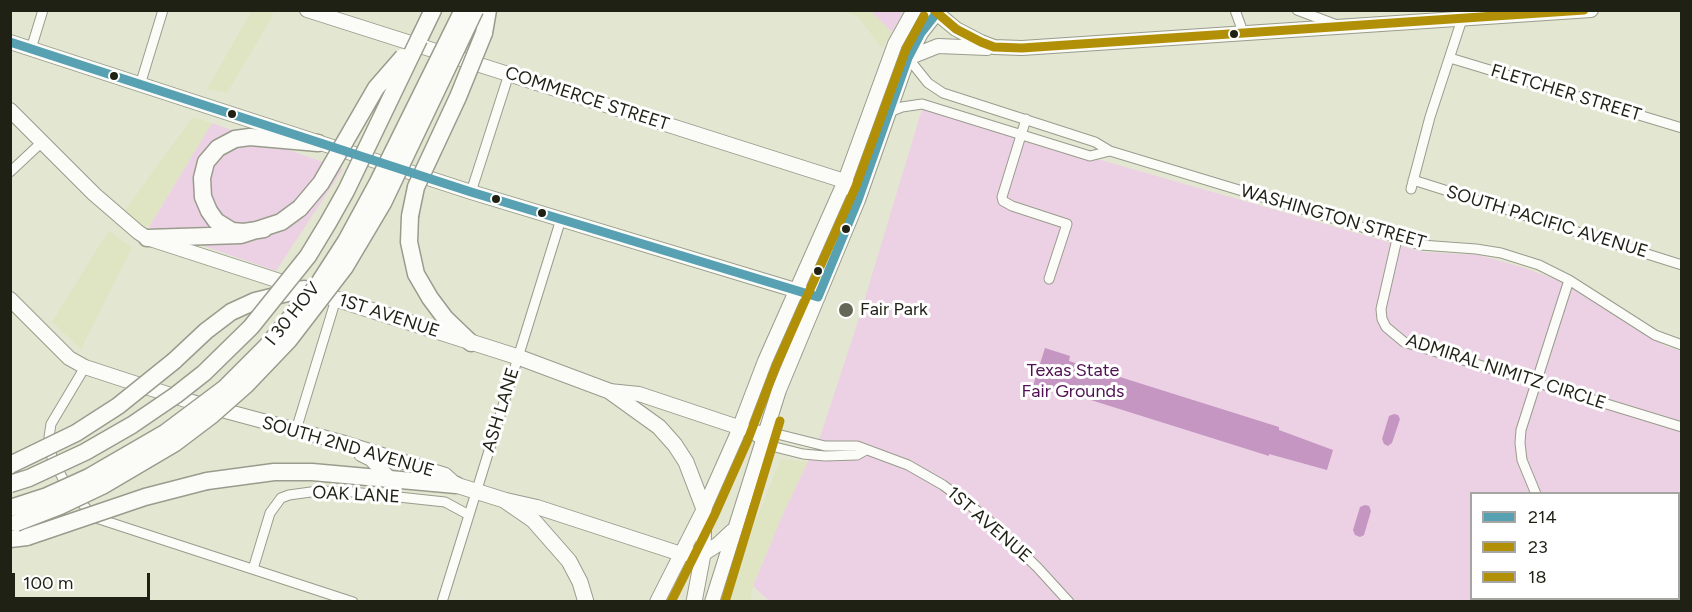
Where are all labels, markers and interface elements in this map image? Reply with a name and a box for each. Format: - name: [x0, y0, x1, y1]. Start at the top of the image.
- unlabelled marker: [1228, 28, 1240, 40]
- street label: FLETCHER STREET: [1488, 60, 1644, 126]
- street label: COMMERCE STREET: [502, 62, 672, 136]
- unlabelled marker: [108, 70, 120, 82]
- unlabelled marker: [226, 108, 238, 120]
- street label: WASHINGTON STREET: [1238, 180, 1428, 254]
- street label: SOUTH PACIFIC AVENUE: [1444, 181, 1650, 263]
- unlabelled marker: [490, 193, 502, 205]
- unlabelled marker: [536, 207, 548, 219]
- unlabelled marker: [840, 223, 852, 235]
- unlabelled marker: [812, 265, 824, 277]
- street label: I 30 HOV: [261, 278, 325, 350]
- street label: 1ST AVENUE: [336, 290, 442, 342]
- place label: Fair Park: [860, 299, 928, 321]
- marker: Fair Park: [837, 301, 855, 319]
- street label: ADMIRAL NIMITZ CIRCLE: [1403, 329, 1609, 415]
- park label: Texas State Fair Grounds: [1022, 360, 1124, 403]
- street label: ASH LANE: [478, 365, 524, 455]
- street label: SOUTH 2ND AVENUE: [259, 412, 437, 482]
- street label: OAK LANE: [312, 482, 400, 508]
- street label: 1ST AVENUE: [942, 482, 1036, 568]
- legend: [1470, 492, 1680, 600]
- text: 214: [1528, 506, 1557, 528]
- text: 23: [1528, 536, 1548, 558]
- scale bar: [15, 561, 153, 599]
- text: 18: [1528, 566, 1547, 588]
- text: 100 m: [23, 572, 73, 594]

